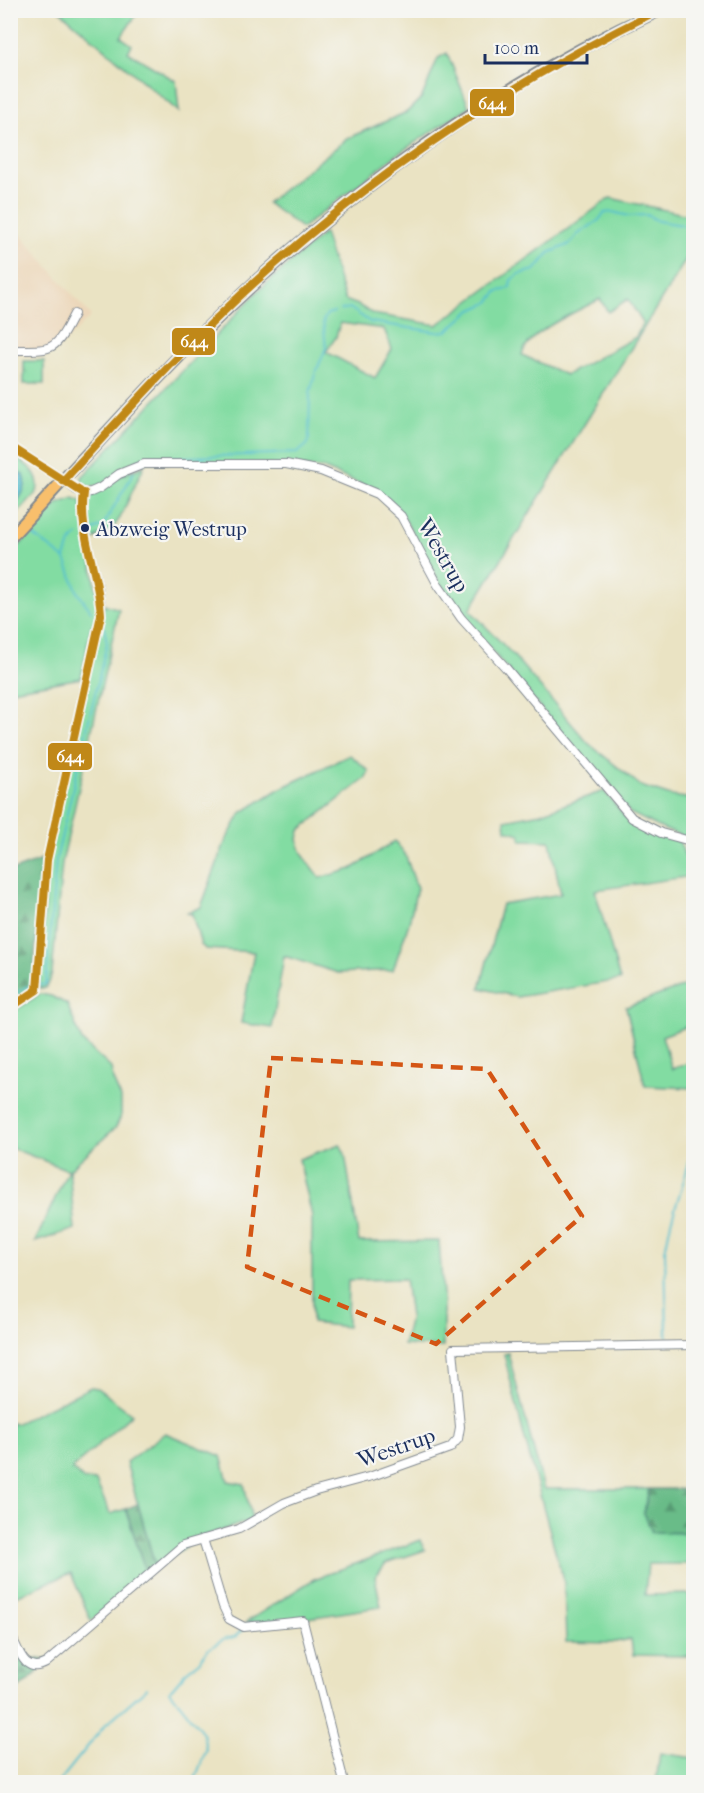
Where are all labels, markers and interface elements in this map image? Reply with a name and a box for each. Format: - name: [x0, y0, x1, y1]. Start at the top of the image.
- scale bar: [485, 27, 587, 65]
- text: 100 m: [494, 38, 539, 59]
- line badge: 644: [469, 88, 515, 117]
- text: 644: [478, 94, 507, 114]
- line badge: 644: [171, 327, 216, 356]
- text: 644: [180, 332, 209, 352]
- street label: Westrup: [411, 513, 475, 597]
- place label: Abzweig Westrup: [95, 518, 247, 541]
- marker: Abzweig Westrup: [79, 522, 91, 534]
- line badge: 644: [47, 742, 93, 771]
- text: 644: [56, 747, 85, 767]
- street label: Westrup: [353, 1422, 439, 1474]

